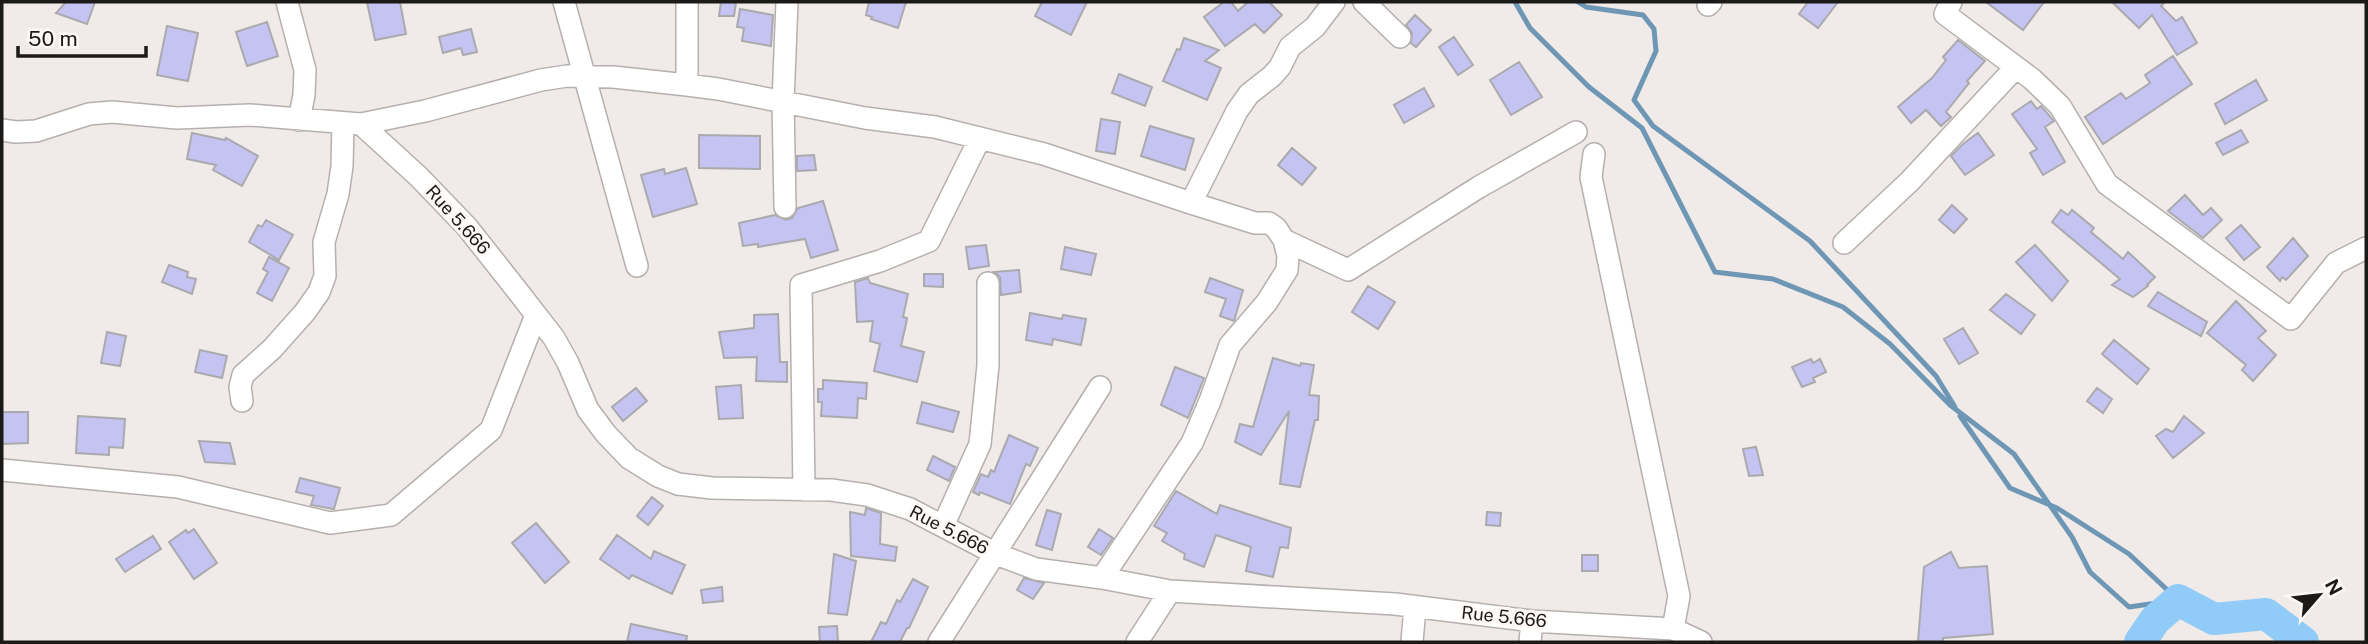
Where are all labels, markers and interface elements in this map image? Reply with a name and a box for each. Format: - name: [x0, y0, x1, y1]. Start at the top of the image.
- scale bar: [18, 14, 145, 58]
- text: 50 m: [28, 26, 78, 51]
- street label: Rue 5.666: [422, 181, 495, 259]
- street label: Rue 5.666: [906, 501, 992, 558]
- north arrow: [2284, 560, 2354, 630]
- text: N: [2321, 575, 2347, 599]
- street label: Rue 5.666: [1460, 602, 1548, 631]

